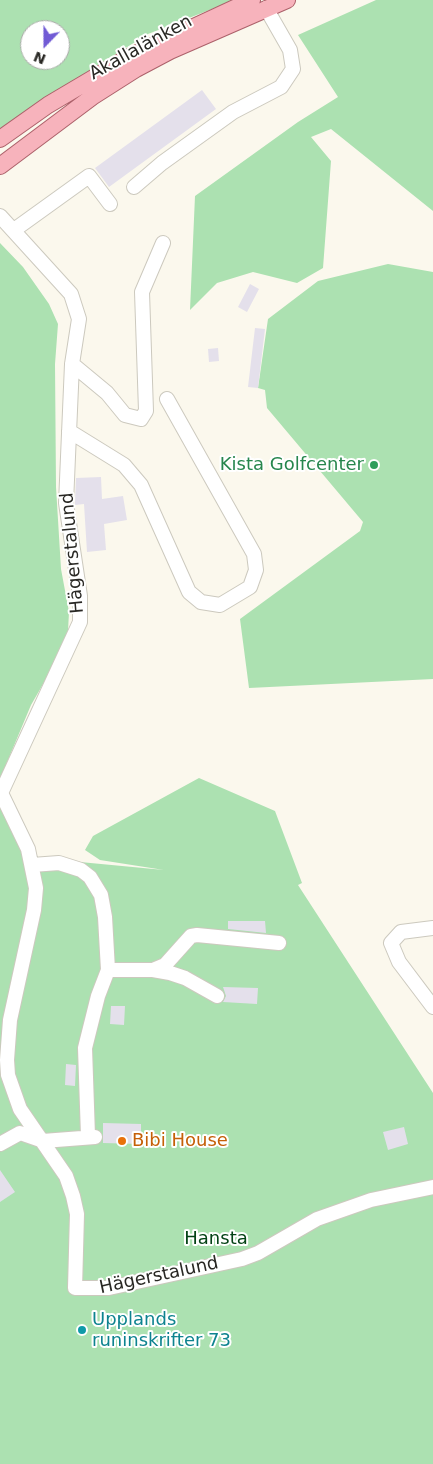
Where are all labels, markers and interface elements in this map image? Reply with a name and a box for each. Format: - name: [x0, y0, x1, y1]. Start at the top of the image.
- street label: Akallalänken: [86, 11, 196, 85]
- north arrow: [20, 20, 70, 70]
- text: N: [31, 48, 48, 68]
- place label: Kista Golfcenter: [220, 454, 364, 476]
- marker: Kista Golfcenter: [368, 459, 380, 471]
- street label: Hägerstalund: [57, 492, 89, 614]
- place label: Bibi House: [132, 1130, 228, 1152]
- marker: Bibi House: [116, 1135, 128, 1147]
- park label: Hansta: [184, 1228, 248, 1250]
- street label: Hägerstalund: [97, 1253, 221, 1299]
- place label: Upplands runinskrifter 73: [92, 1309, 231, 1352]
- marker: Upplands runinskrifter 73: [76, 1324, 88, 1336]

